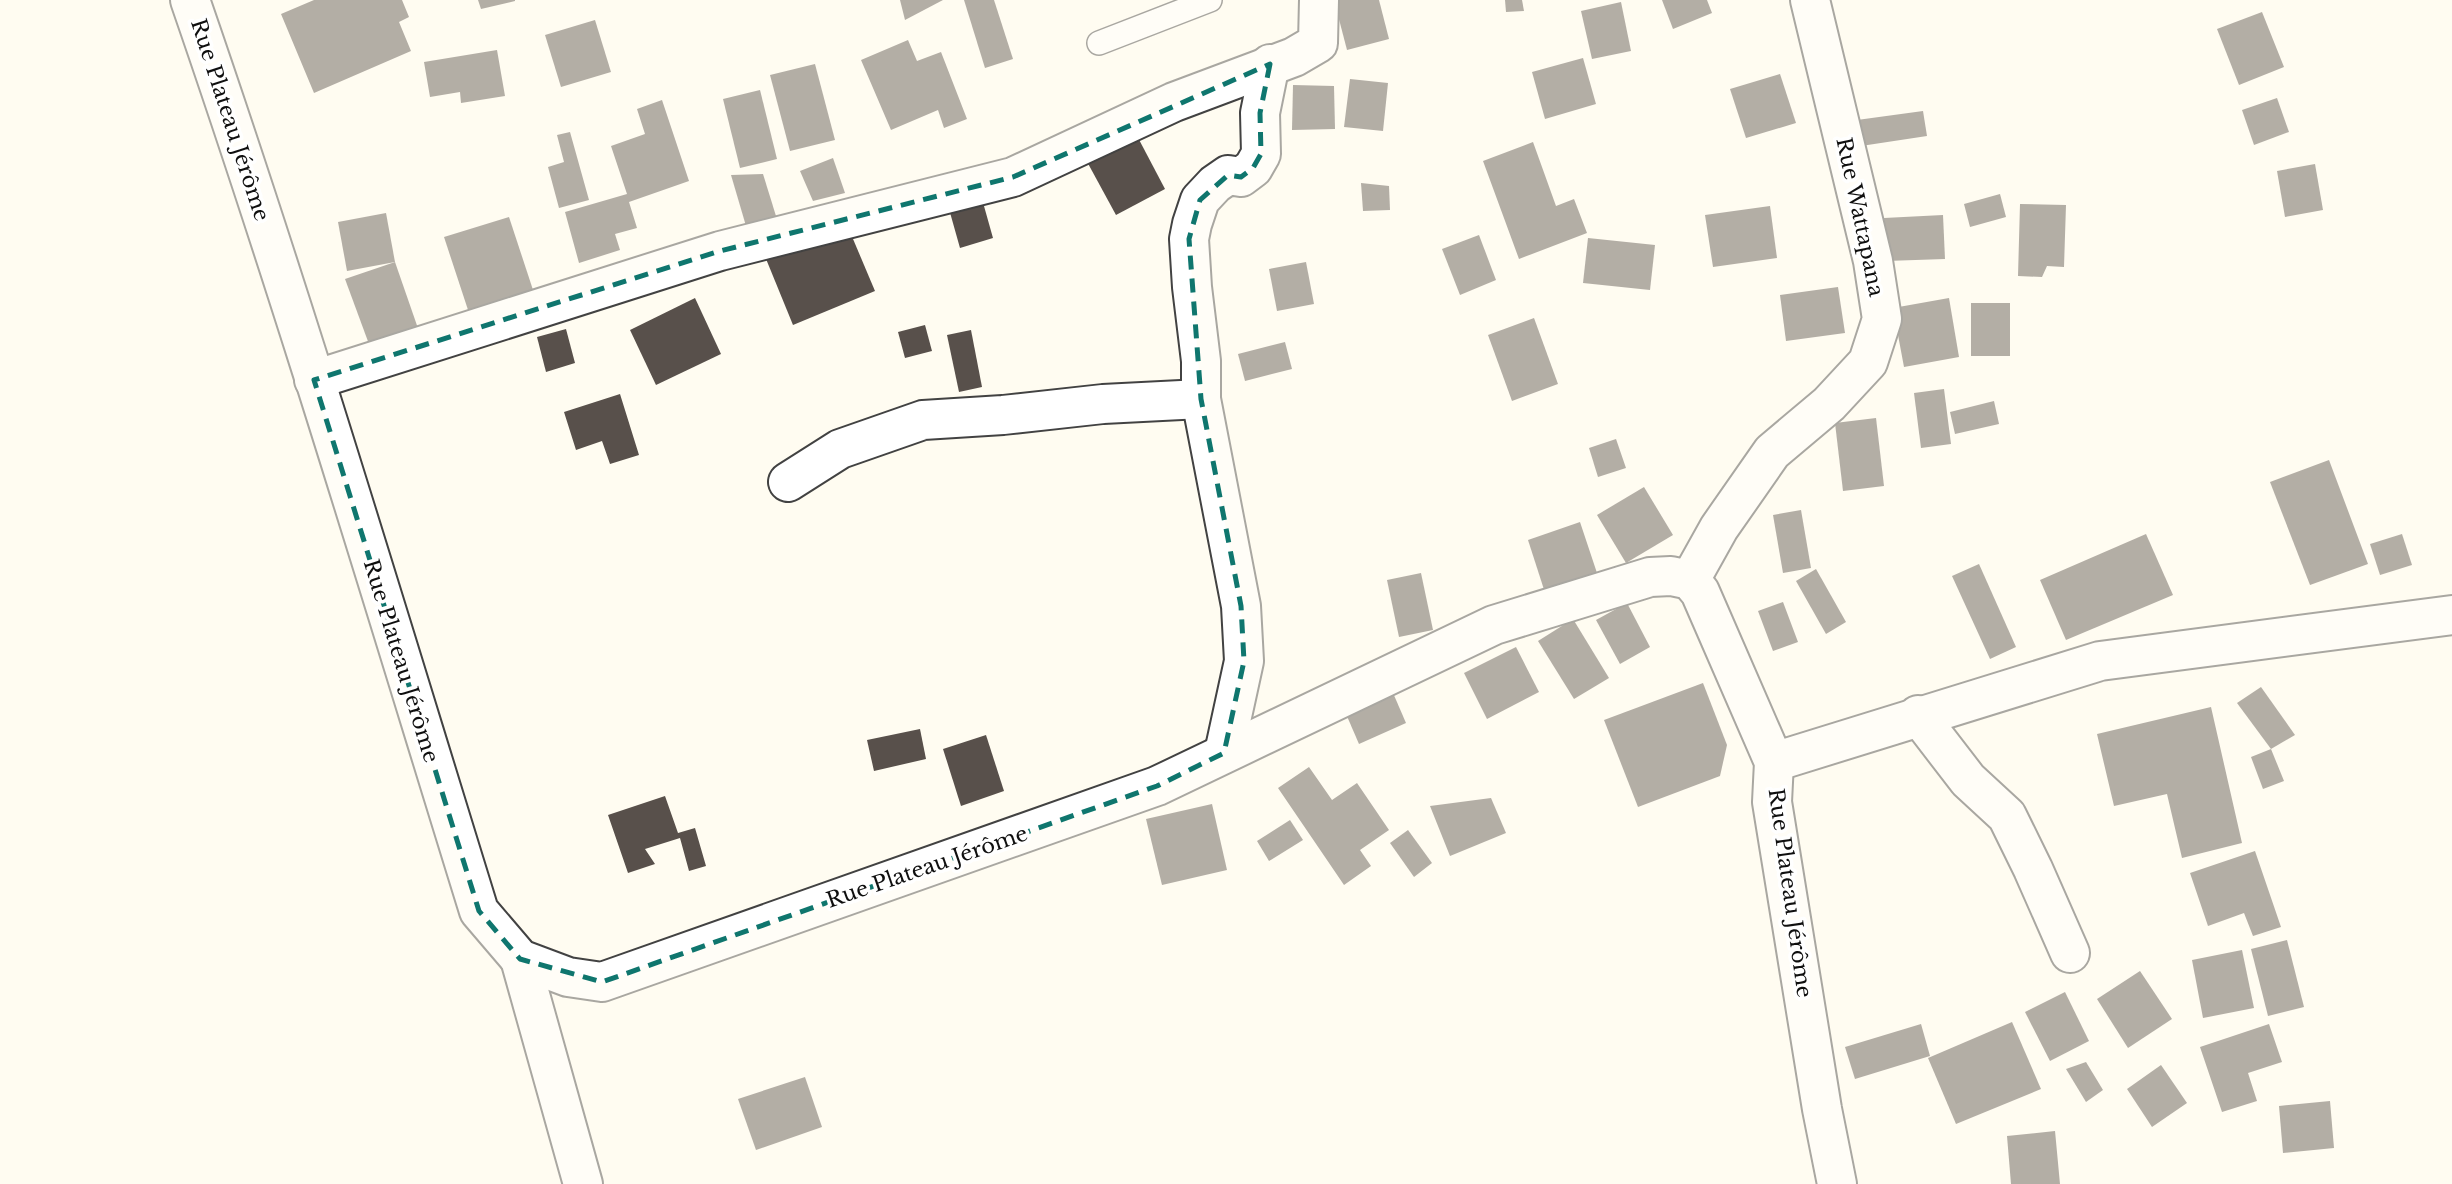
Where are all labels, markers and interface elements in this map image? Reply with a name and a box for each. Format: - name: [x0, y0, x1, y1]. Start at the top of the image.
- street label: Rue Plateau Jérôme: [185, 16, 275, 224]
- street label: Rue Wattapana: [1830, 135, 1890, 299]
- street label: Rue Plateau Jérôme: [358, 556, 444, 766]
- street label: Rue Plateau Jérôme: [1762, 787, 1818, 999]
- street label: Rue Plateau Jérôme: [823, 820, 1031, 914]

